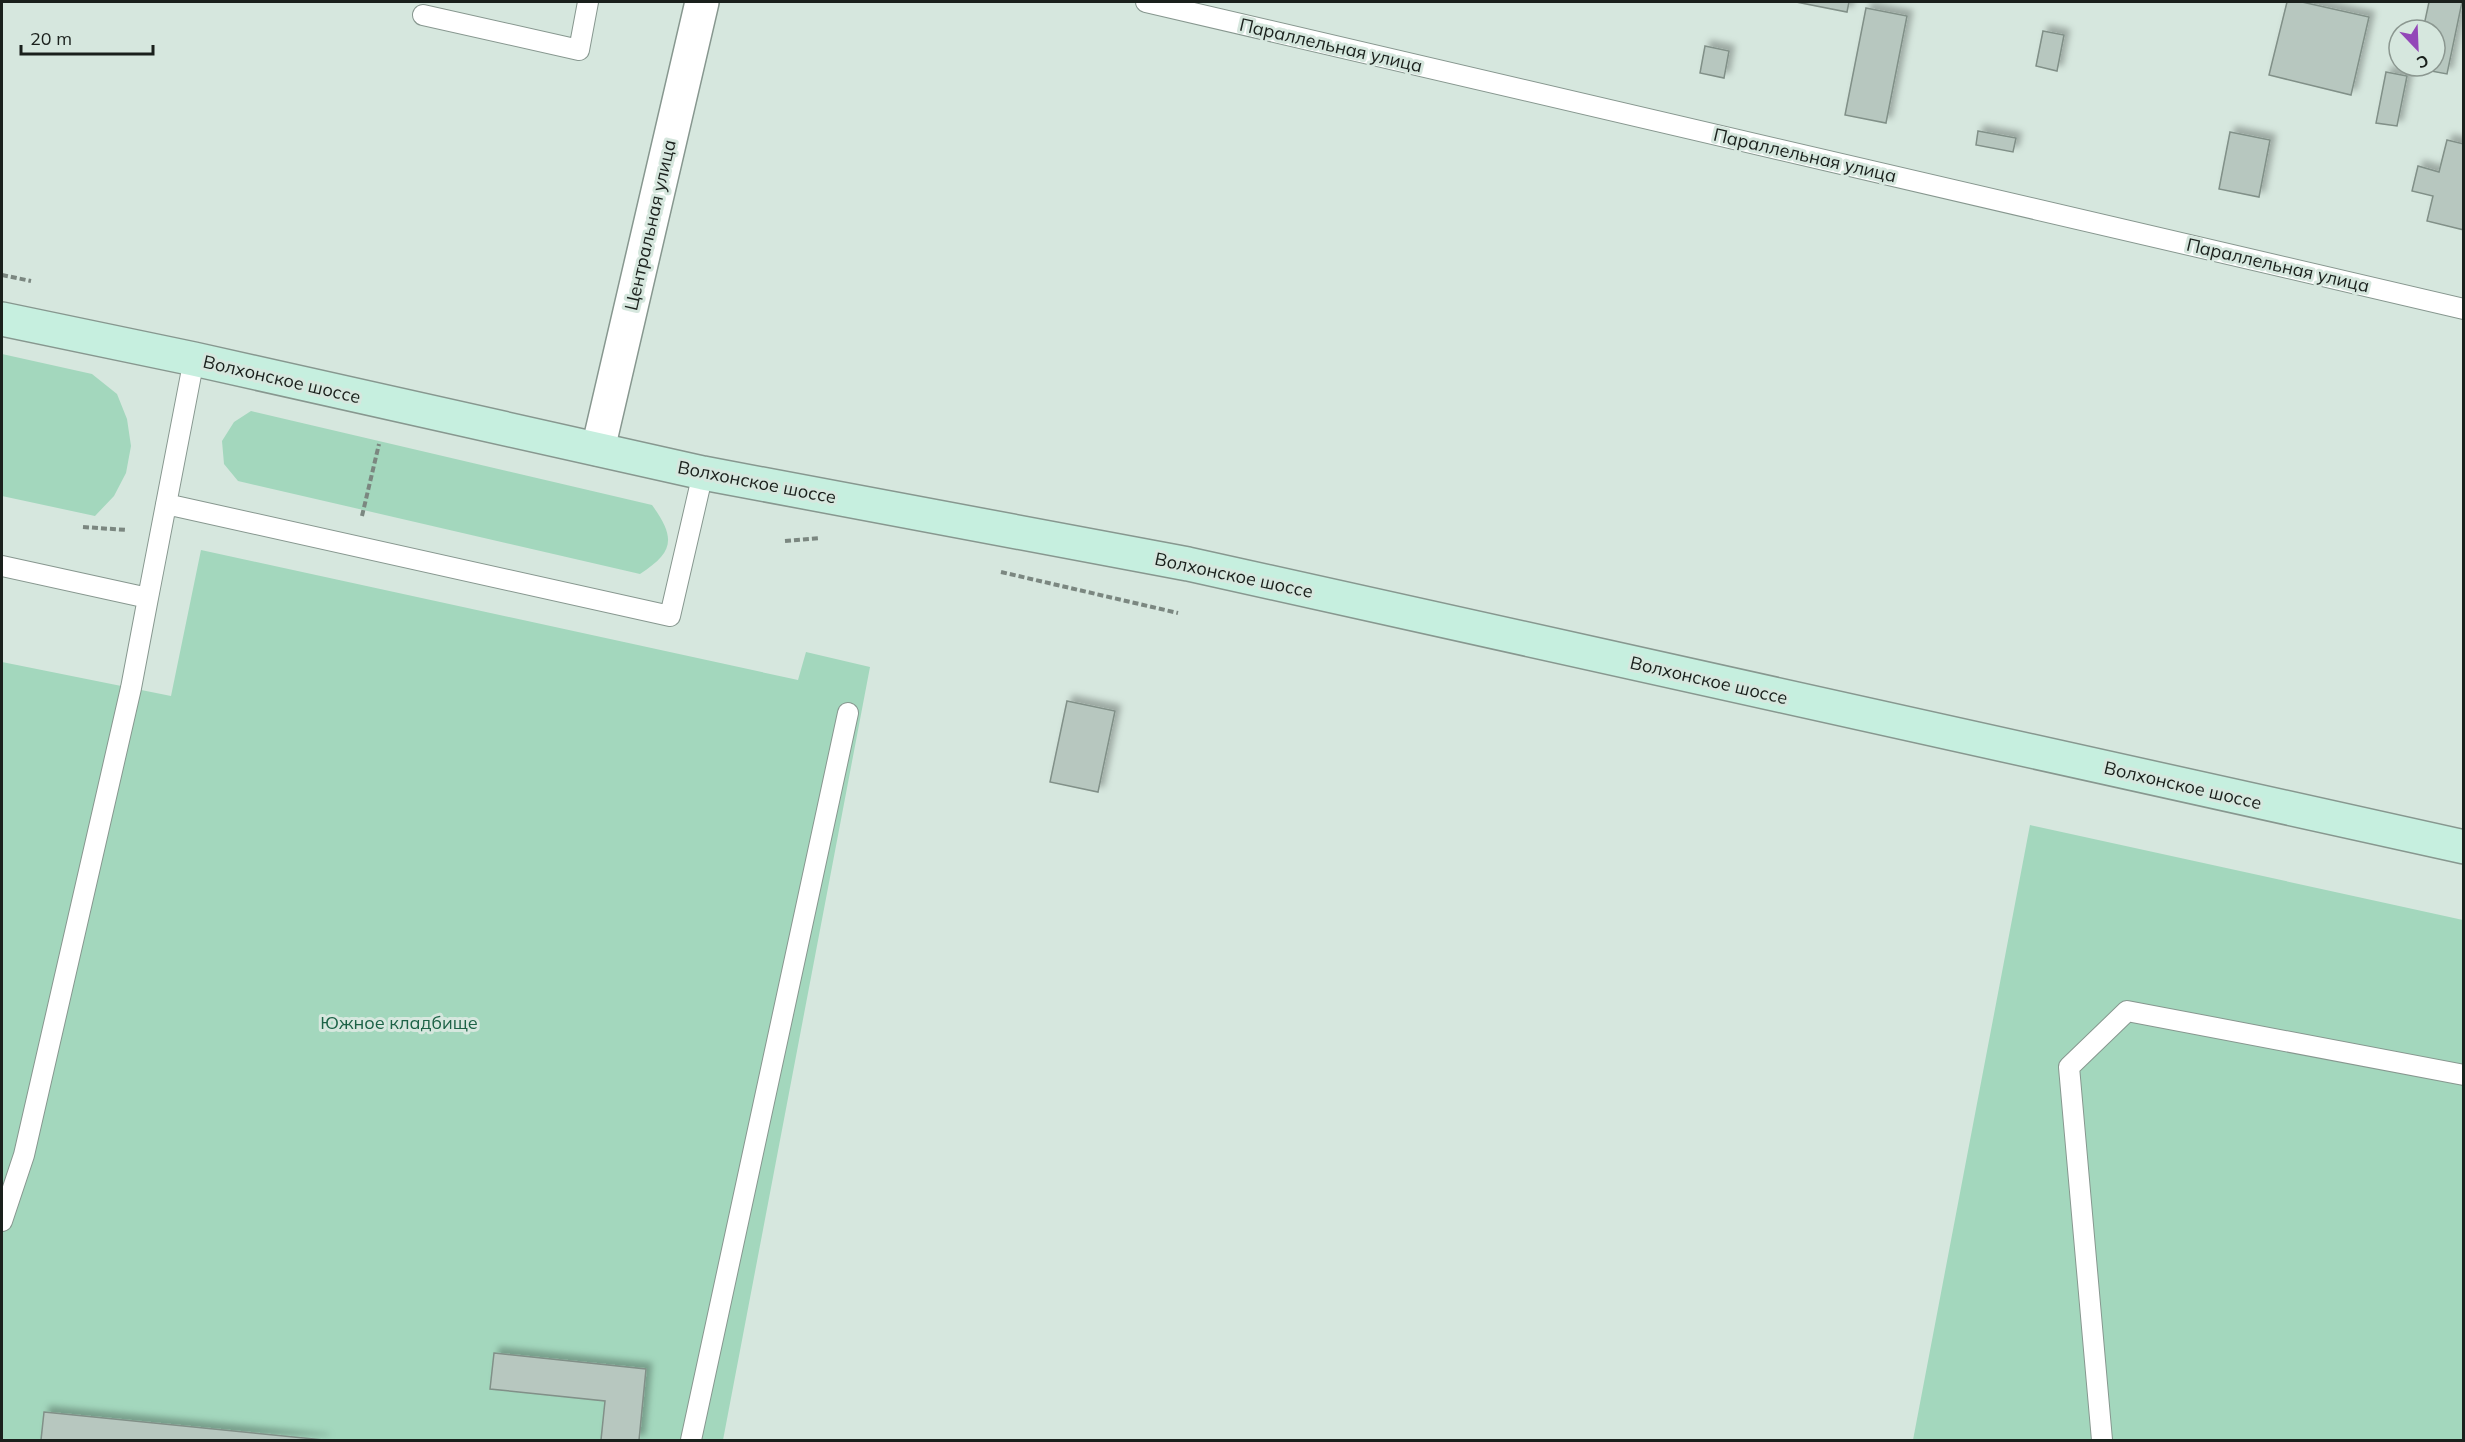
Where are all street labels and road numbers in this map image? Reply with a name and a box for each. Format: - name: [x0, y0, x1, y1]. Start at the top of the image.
- street label: Параллельная улица: [1237, 13, 1425, 77]
- street label: Параллельная улица: [1711, 123, 1899, 187]
- street label: Центральная улица: [619, 137, 681, 313]
- street label: Параллельная улица: [2184, 233, 2372, 297]
- street label: Волхонское шоссе: [201, 350, 363, 408]
- street label: Волхонское шоссе: [676, 455, 838, 509]
- street label: Волхонское шоссе: [1153, 547, 1315, 603]
- street label: Волхонское шоссе: [1628, 651, 1790, 709]
- street label: Волхонское шоссе: [2102, 756, 2264, 814]

